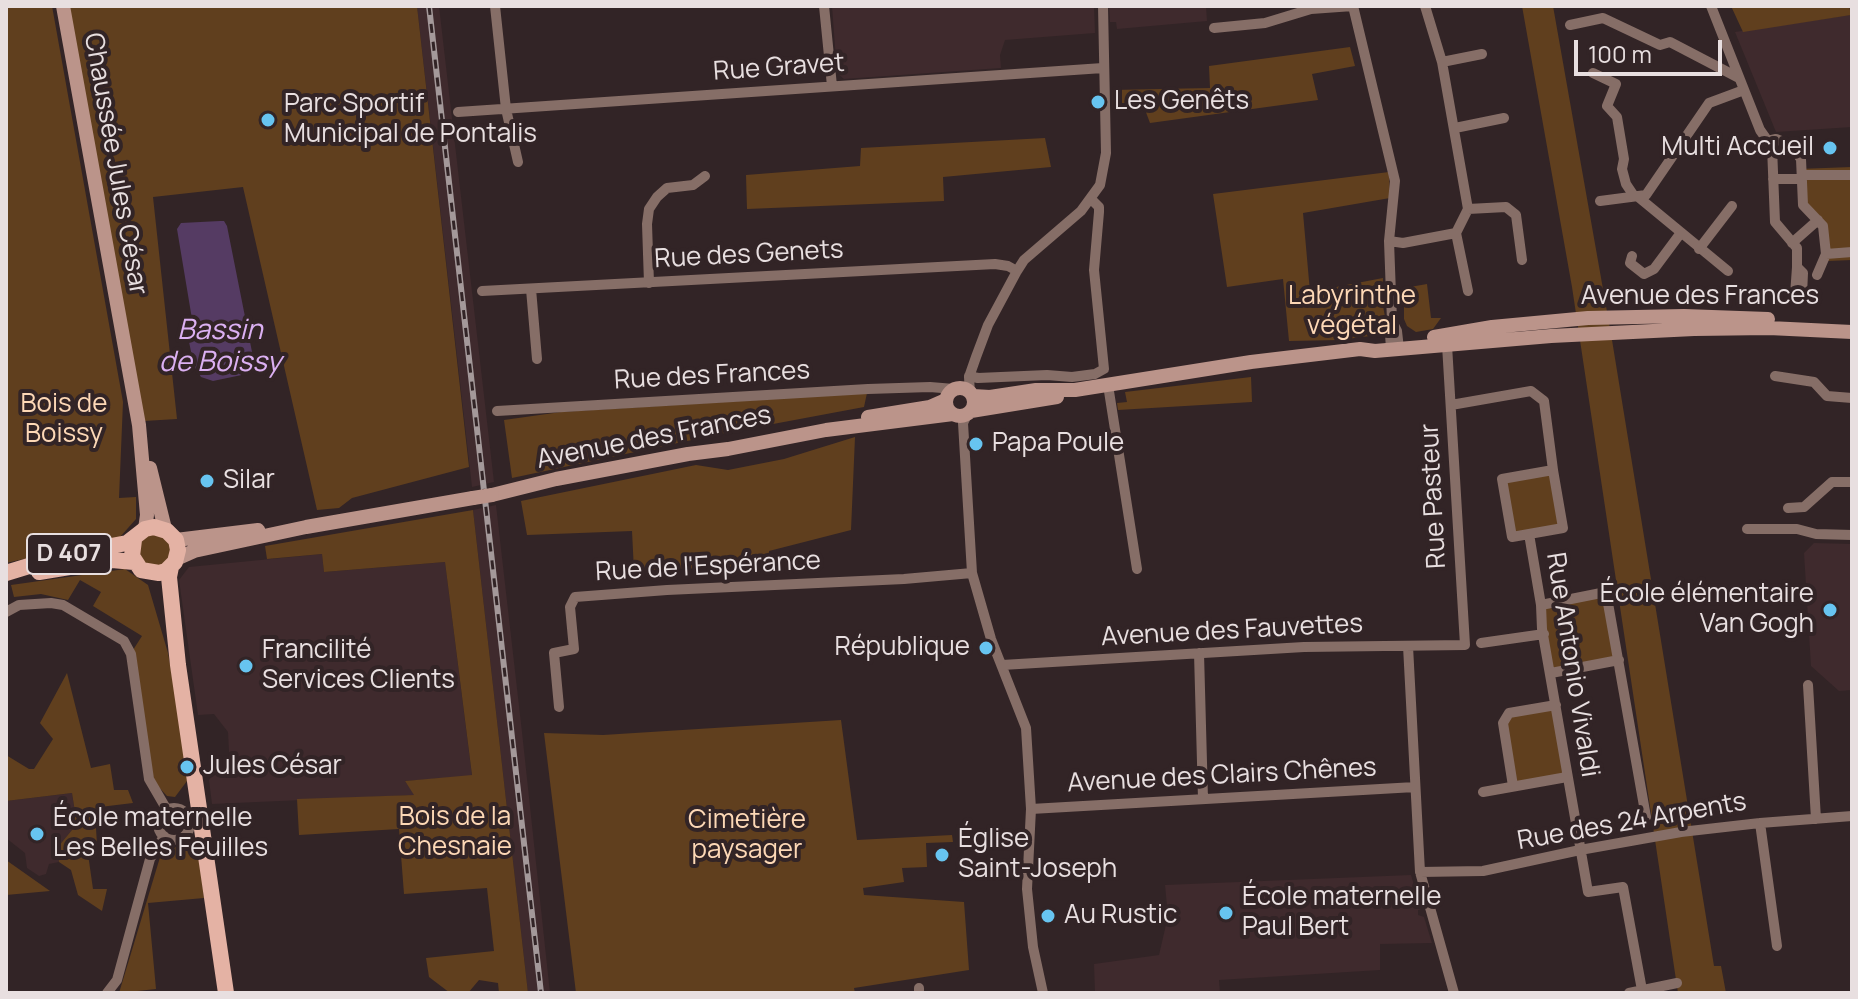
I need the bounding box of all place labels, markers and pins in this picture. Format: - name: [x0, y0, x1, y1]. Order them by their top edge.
- place label: Les Genêts: [1114, 86, 1249, 118]
- place label: Parc Sportif Municipal de Pontalis: [284, 89, 537, 150]
- marker: Les Genêts: [1089, 93, 1107, 111]
- marker: Parc Sportif Municipal de Pontalis: [259, 111, 277, 129]
- place label: Multi Accueil: [1661, 132, 1814, 164]
- marker: Multi Accueil: [1821, 139, 1839, 157]
- place label: Papa Poule: [992, 428, 1124, 460]
- marker: Papa Poule: [967, 435, 985, 453]
- place label: Silar: [223, 465, 275, 497]
- marker: Silar: [198, 472, 216, 490]
- place label: École élémentaire Van Gogh: [1600, 579, 1814, 640]
- marker: École élémentaire Van Gogh: [1821, 601, 1839, 619]
- place label: République: [834, 632, 970, 664]
- place label: Francilité Services Clients: [262, 635, 455, 696]
- marker: République: [977, 639, 995, 657]
- marker: Francilité Services Clients: [237, 657, 255, 675]
- place label: Jules César: [203, 751, 342, 783]
- marker: Jules César: [178, 758, 196, 776]
- place label: École maternelle Les Belles Feuilles: [53, 803, 268, 864]
- place label: Église Saint-Joseph: [958, 824, 1117, 886]
- marker: École maternelle Les Belles Feuilles: [28, 825, 46, 843]
- marker: Église Saint-Joseph: [933, 846, 951, 864]
- place label: École maternelle Paul Bert: [1242, 882, 1442, 944]
- place label: Au Rustic: [1064, 900, 1177, 932]
- marker: École maternelle Paul Bert: [1217, 904, 1235, 922]
- marker: Au Rustic: [1039, 907, 1057, 925]

